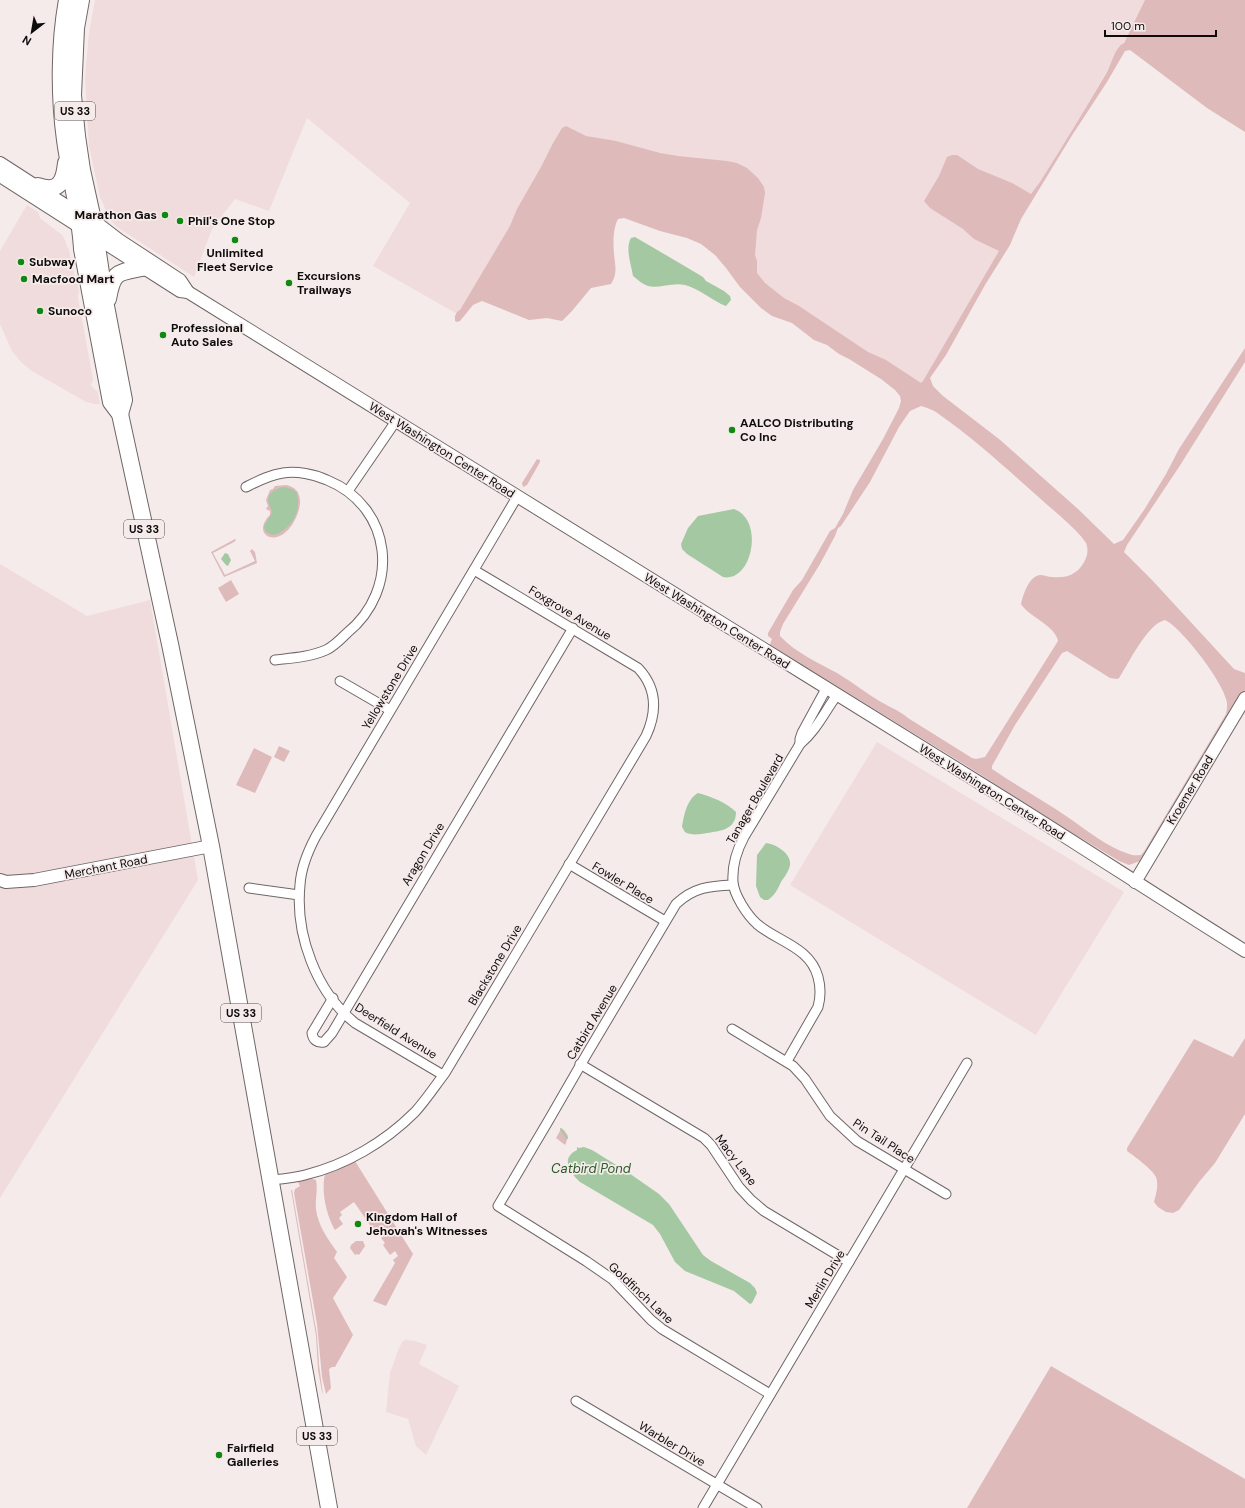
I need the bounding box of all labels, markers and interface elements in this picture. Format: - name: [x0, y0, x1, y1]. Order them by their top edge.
- north arrow: [12, 12, 52, 52]
- scale bar: [1105, 12, 1216, 38]
- text: 100 m: [1111, 18, 1145, 34]
- text: N: [20, 33, 34, 49]
- road number: US 33: [55, 102, 95, 120]
- place label: Marathon Gas: [75, 207, 157, 223]
- marker: Marathon Gas: [160, 210, 170, 220]
- place label: Phil's One Stop: [188, 213, 275, 229]
- marker: Phil's One Stop: [175, 216, 185, 226]
- marker: Unlimited Fleet Service: [230, 235, 240, 245]
- place label: Unlimited Fleet Service: [197, 245, 273, 275]
- place label: Subway: [29, 254, 76, 270]
- marker: Subway: [16, 257, 26, 267]
- place label: Excursions Trailways: [297, 268, 361, 298]
- place label: Macfood Mart: [32, 271, 114, 287]
- marker: Macfood Mart: [19, 274, 29, 284]
- marker: Excursions Trailways: [284, 278, 294, 288]
- place label: Sunoco: [48, 303, 92, 319]
- marker: Sunoco: [35, 306, 45, 316]
- place label: Professional Auto Sales: [171, 320, 243, 350]
- marker: Professional Auto Sales: [158, 330, 168, 340]
- street label: West Washington Center Road: [366, 398, 518, 502]
- place label: AALCO Distributing Co Inc: [740, 415, 854, 445]
- marker: AALCO Distributing Co Inc: [727, 425, 737, 435]
- road number: US 33: [124, 520, 164, 538]
- street label: West Washington Center Road: [641, 569, 793, 673]
- street label: Foxgrove Avenue: [526, 582, 614, 644]
- street label: Yellowstone Drive: [358, 641, 422, 733]
- street label: West Washington Center Road: [916, 740, 1068, 844]
- street label: Tanager Boulevard: [723, 751, 787, 847]
- street label: Kroemer Road: [1163, 752, 1217, 828]
- street label: Aragon Drive: [398, 819, 448, 889]
- street label: Merchant Road: [63, 851, 149, 883]
- street label: Fowler Place: [589, 858, 657, 908]
- street label: Blackstone Drive: [465, 921, 526, 1008]
- street label: Catbird Avenue: [563, 981, 621, 1063]
- street label: Deerfield Avenue: [352, 999, 440, 1063]
- road number: US 33: [221, 1004, 261, 1022]
- street label: Pin Tail Place: [850, 1115, 918, 1167]
- street label: Macy Lane: [712, 1131, 761, 1189]
- water label: Catbird Pond: [551, 1160, 632, 1177]
- place label: Kingdom Hall of Jehovah's Witnesses: [366, 1209, 488, 1239]
- marker: Kingdom Hall of Jehovah's Witnesses: [353, 1219, 363, 1229]
- street label: Merlin Drive: [801, 1247, 849, 1311]
- street label: Goldfinch Lane: [605, 1259, 677, 1327]
- street label: Warbler Drive: [636, 1418, 708, 1470]
- road number: US 33: [297, 1427, 337, 1445]
- place label: Fairfield Galleries: [227, 1440, 279, 1470]
- marker: Fairfield Galleries: [214, 1450, 224, 1460]

